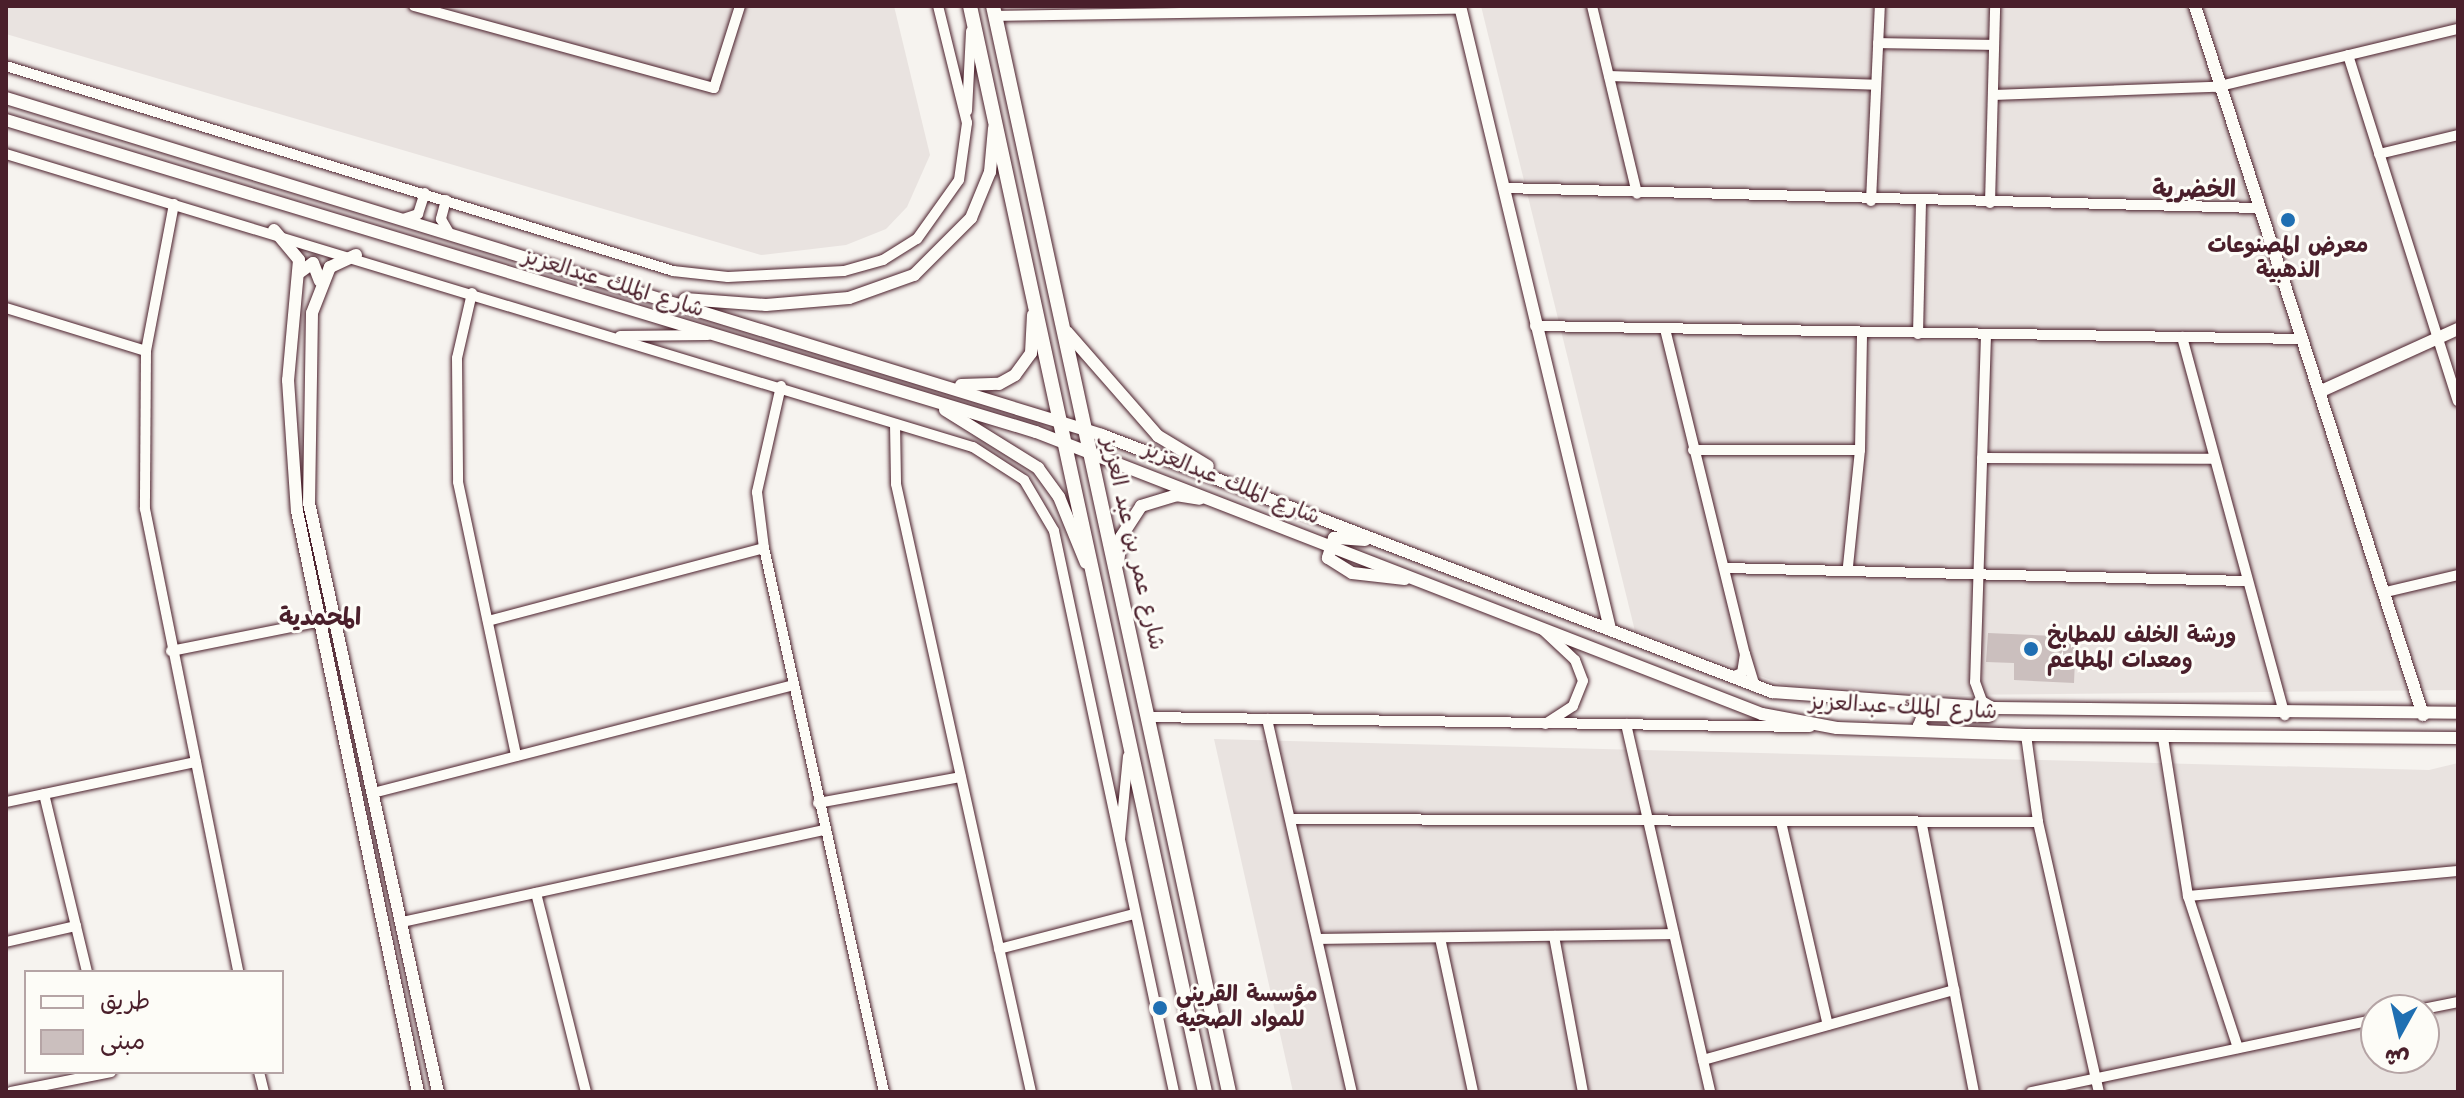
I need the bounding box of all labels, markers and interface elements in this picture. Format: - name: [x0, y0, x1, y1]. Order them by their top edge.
- district label: الخضرية: [2152, 177, 2236, 205]
- marker: معرض المصنوعات الذهبية: [2279, 211, 2297, 229]
- place label: معرض المصنوعات الذهبية: [2208, 233, 2368, 284]
- street label: شارع الملك عبدالعزيز: [519, 244, 707, 324]
- street label: شارع عمر بن عبد العزيز: [1095, 435, 1169, 653]
- street label: شارع الملك عبدالعزيز: [1139, 436, 1323, 532]
- district label: المحمدية: [279, 605, 361, 633]
- place label: ورشة الخلف للمطابخ ومعدات المطاعم: [2047, 623, 2236, 674]
- marker: ورشة الخلف للمطابخ ومعدات المطاعم: [2022, 640, 2040, 658]
- street label: شارع الملك عبدالعزيز: [1808, 690, 1998, 726]
- legend: [24, 970, 284, 1074]
- place label: مؤسسة القريني للمواد الصحيه: [1176, 982, 1318, 1034]
- text: طريق: [100, 983, 150, 1022]
- north arrow: [2360, 994, 2440, 1074]
- marker: مؤسسة القريني للمواد الصحيه: [1151, 999, 1169, 1017]
- text: مبنى: [100, 1023, 145, 1062]
- text: ش: [2382, 1037, 2411, 1075]

